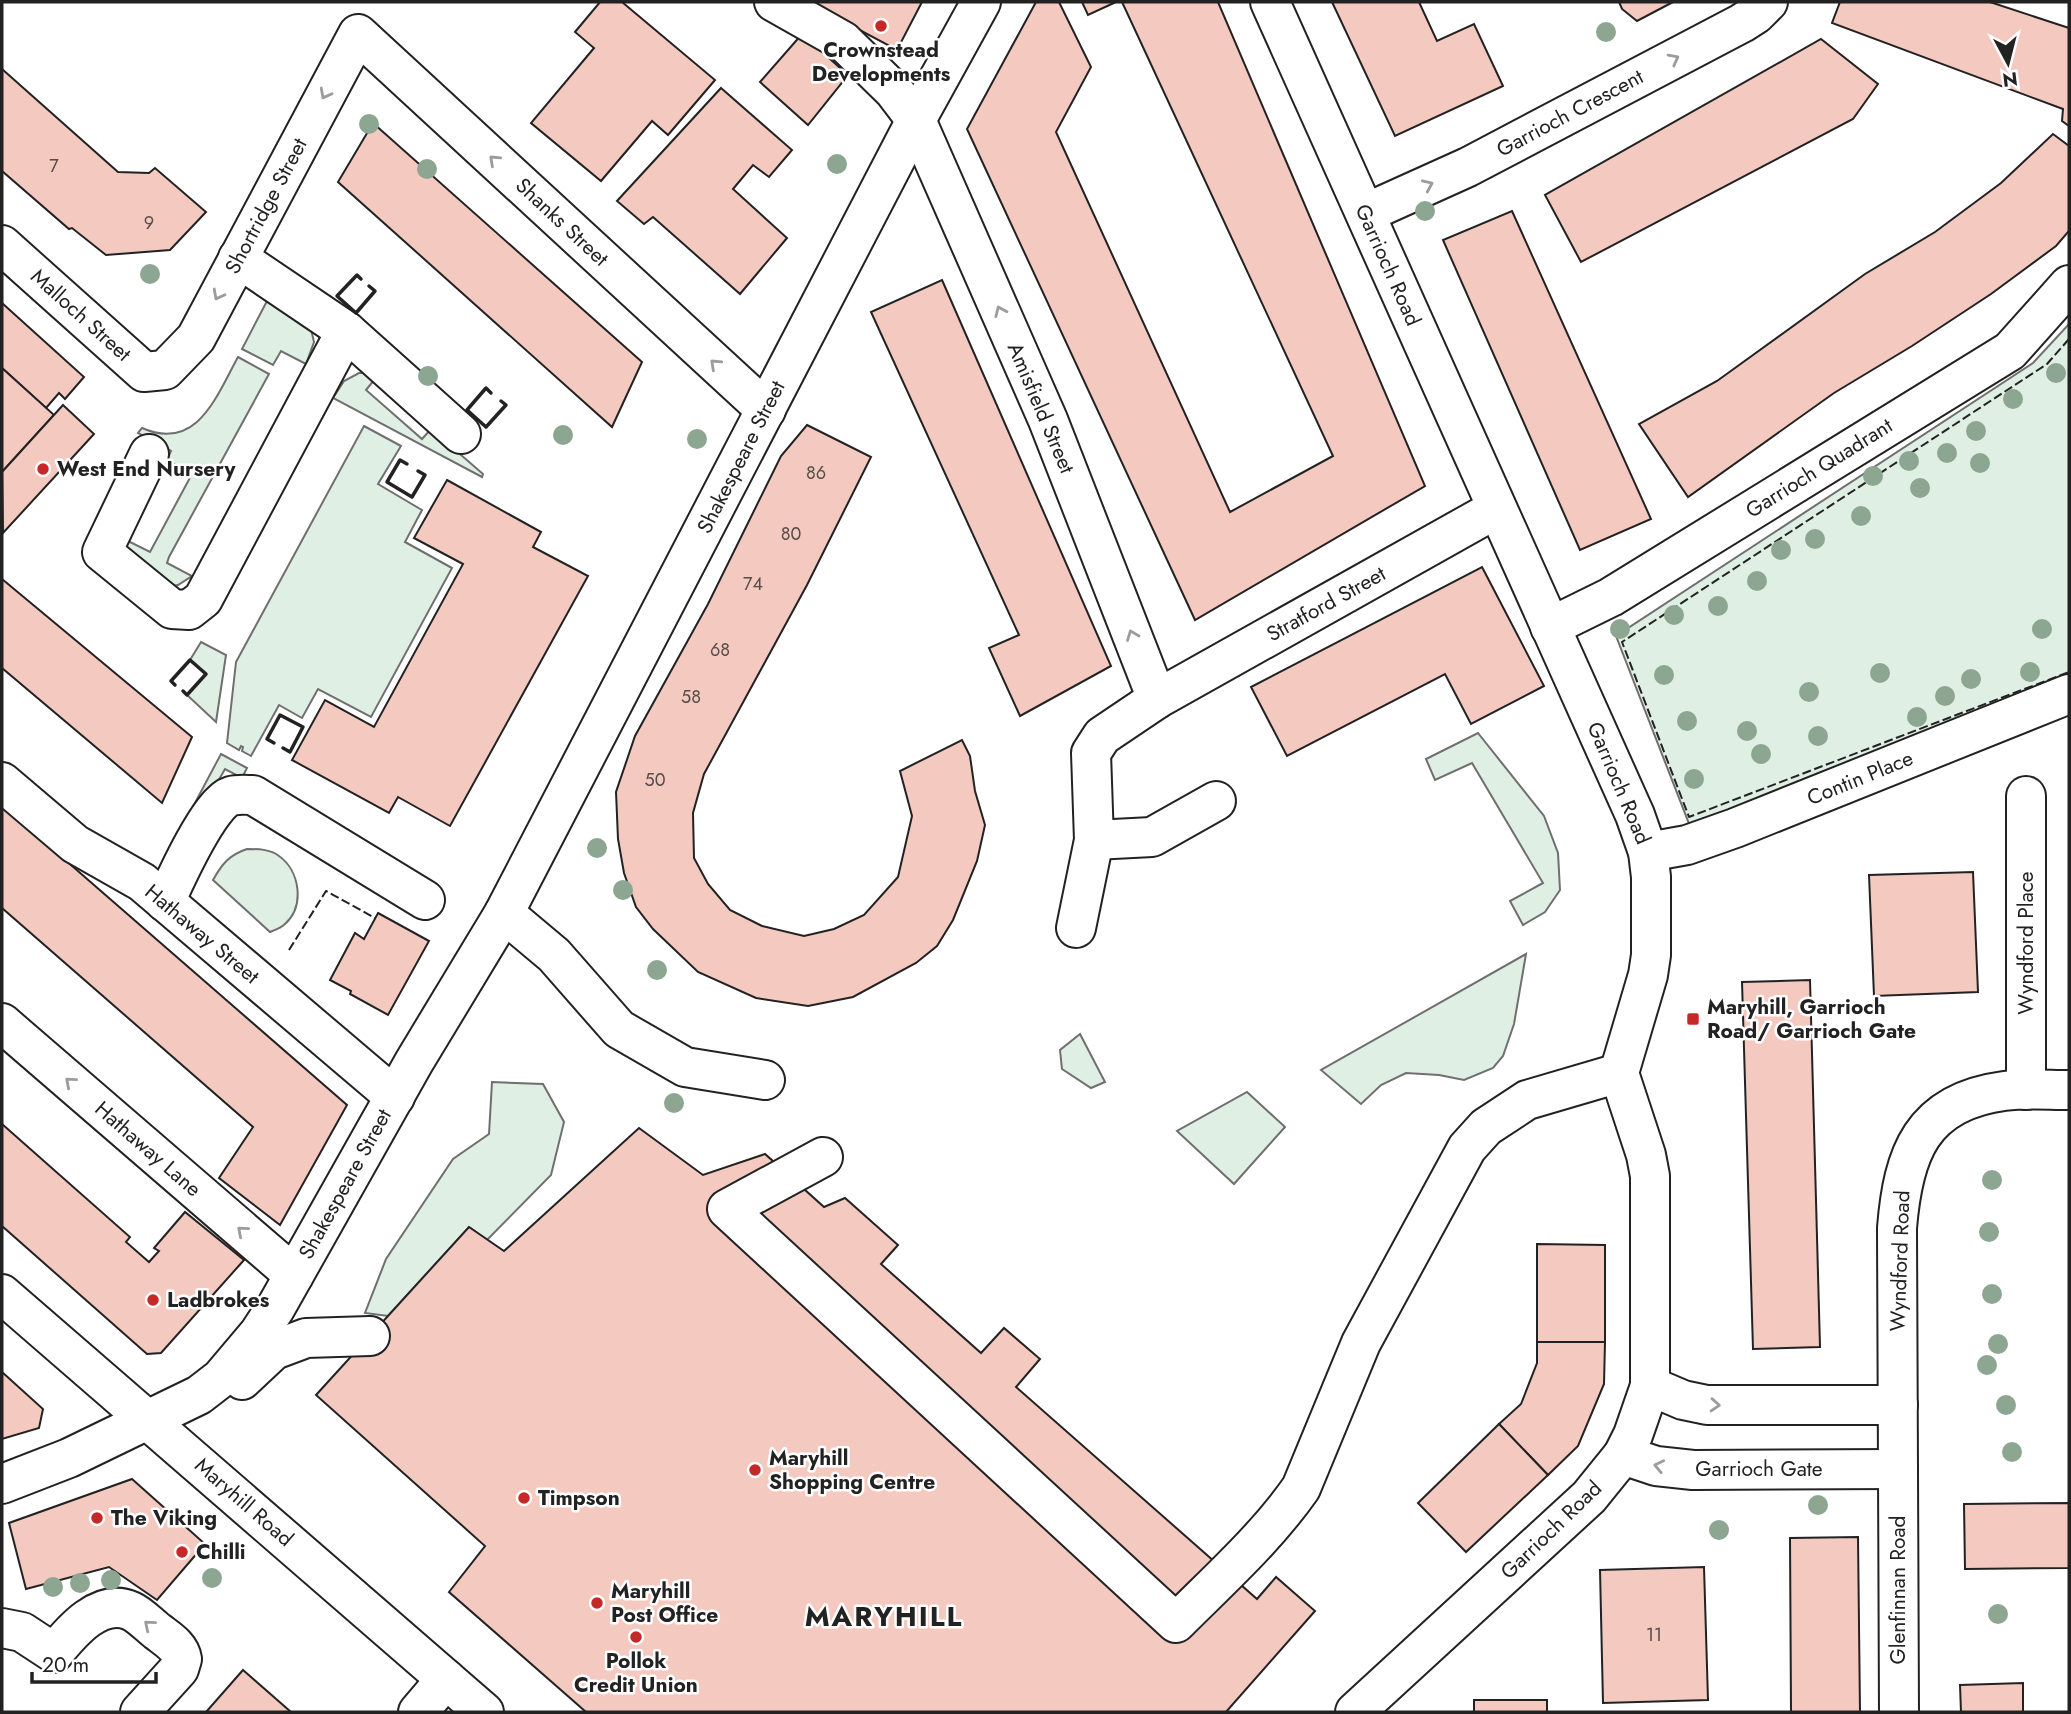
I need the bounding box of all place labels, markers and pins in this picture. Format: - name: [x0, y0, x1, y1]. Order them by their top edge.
- marker: Crownstead Developments: [873, 18, 889, 34]
- place label: Crownstead Developments: [812, 35, 951, 89]
- place label: West End Nursery: [57, 454, 237, 484]
- marker: West End Nursery: [35, 461, 51, 477]
- place label: Maryhill, Garrioch Road/ Garrioch Gate: [1707, 992, 1916, 1046]
- marker: Maryhill, Garrioch Road/ Garrioch Gate: [1685, 1011, 1701, 1027]
- place label: Ladbrokes: [167, 1285, 270, 1315]
- marker: Ladbrokes: [145, 1292, 161, 1308]
- place label: Maryhill Shopping Centre: [769, 1443, 935, 1497]
- marker: Maryhill Shopping Centre: [747, 1462, 763, 1478]
- place label: Timpson: [538, 1483, 620, 1513]
- marker: Timpson: [516, 1490, 532, 1506]
- place label: The Viking: [111, 1503, 217, 1533]
- marker: The Viking: [89, 1510, 105, 1526]
- place label: Chilli: [196, 1537, 246, 1567]
- marker: Chilli: [174, 1544, 190, 1560]
- place label: Maryhill Post Office: [611, 1576, 718, 1630]
- marker: Maryhill Post Office: [589, 1595, 605, 1611]
- marker: Pollok Credit Union: [628, 1629, 644, 1645]
- place label: Pollok Credit Union: [574, 1646, 698, 1700]

